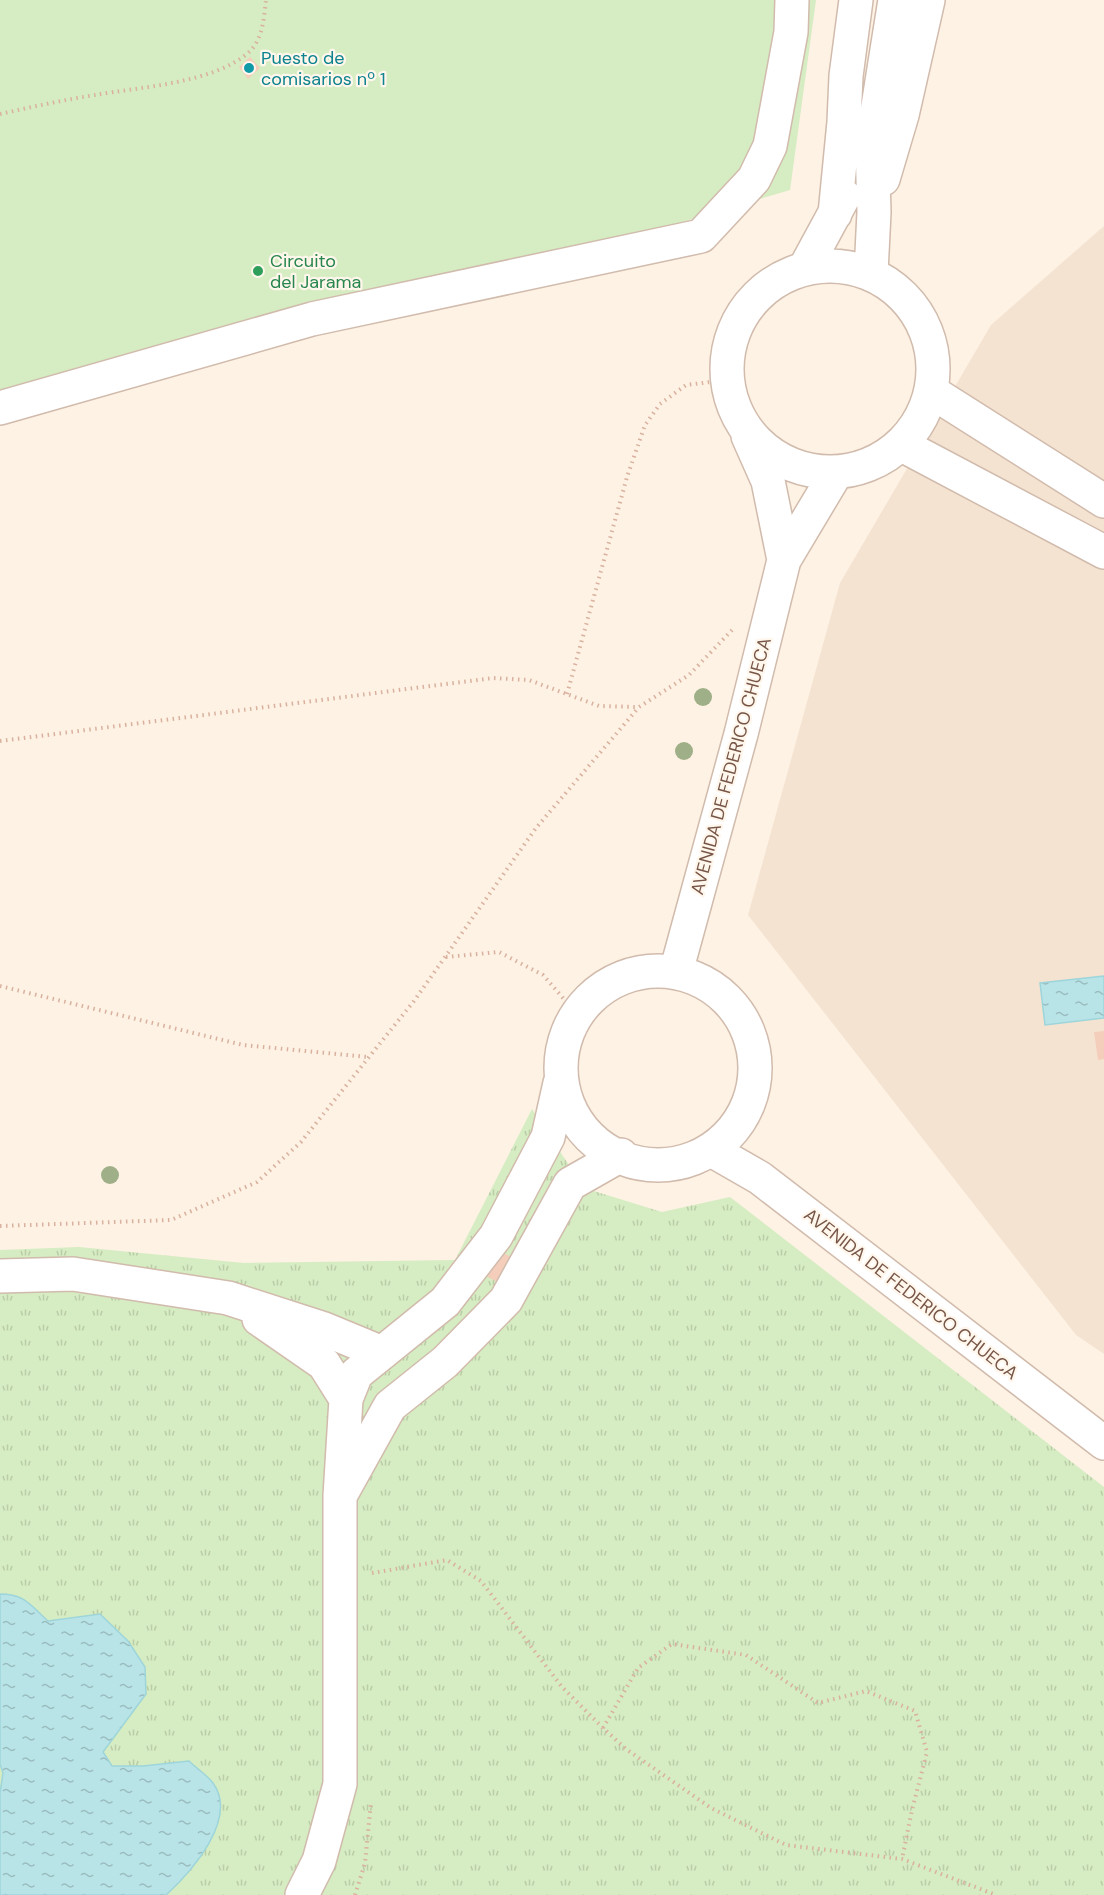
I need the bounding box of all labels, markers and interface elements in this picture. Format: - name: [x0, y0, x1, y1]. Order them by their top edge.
- place label: Puesto de comisarios nº 1: [261, 46, 386, 91]
- marker: Puesto de comisarios nº 1: [242, 61, 256, 75]
- place label: Circuito del Jarama: [270, 249, 361, 294]
- marker: Circuito del Jarama: [251, 264, 265, 278]
- street label: AVENIDA DE FEDERICO CHUECA: [685, 635, 777, 897]
- street label: AVENIDA DE FEDERICO CHUECA: [799, 1203, 1023, 1385]

